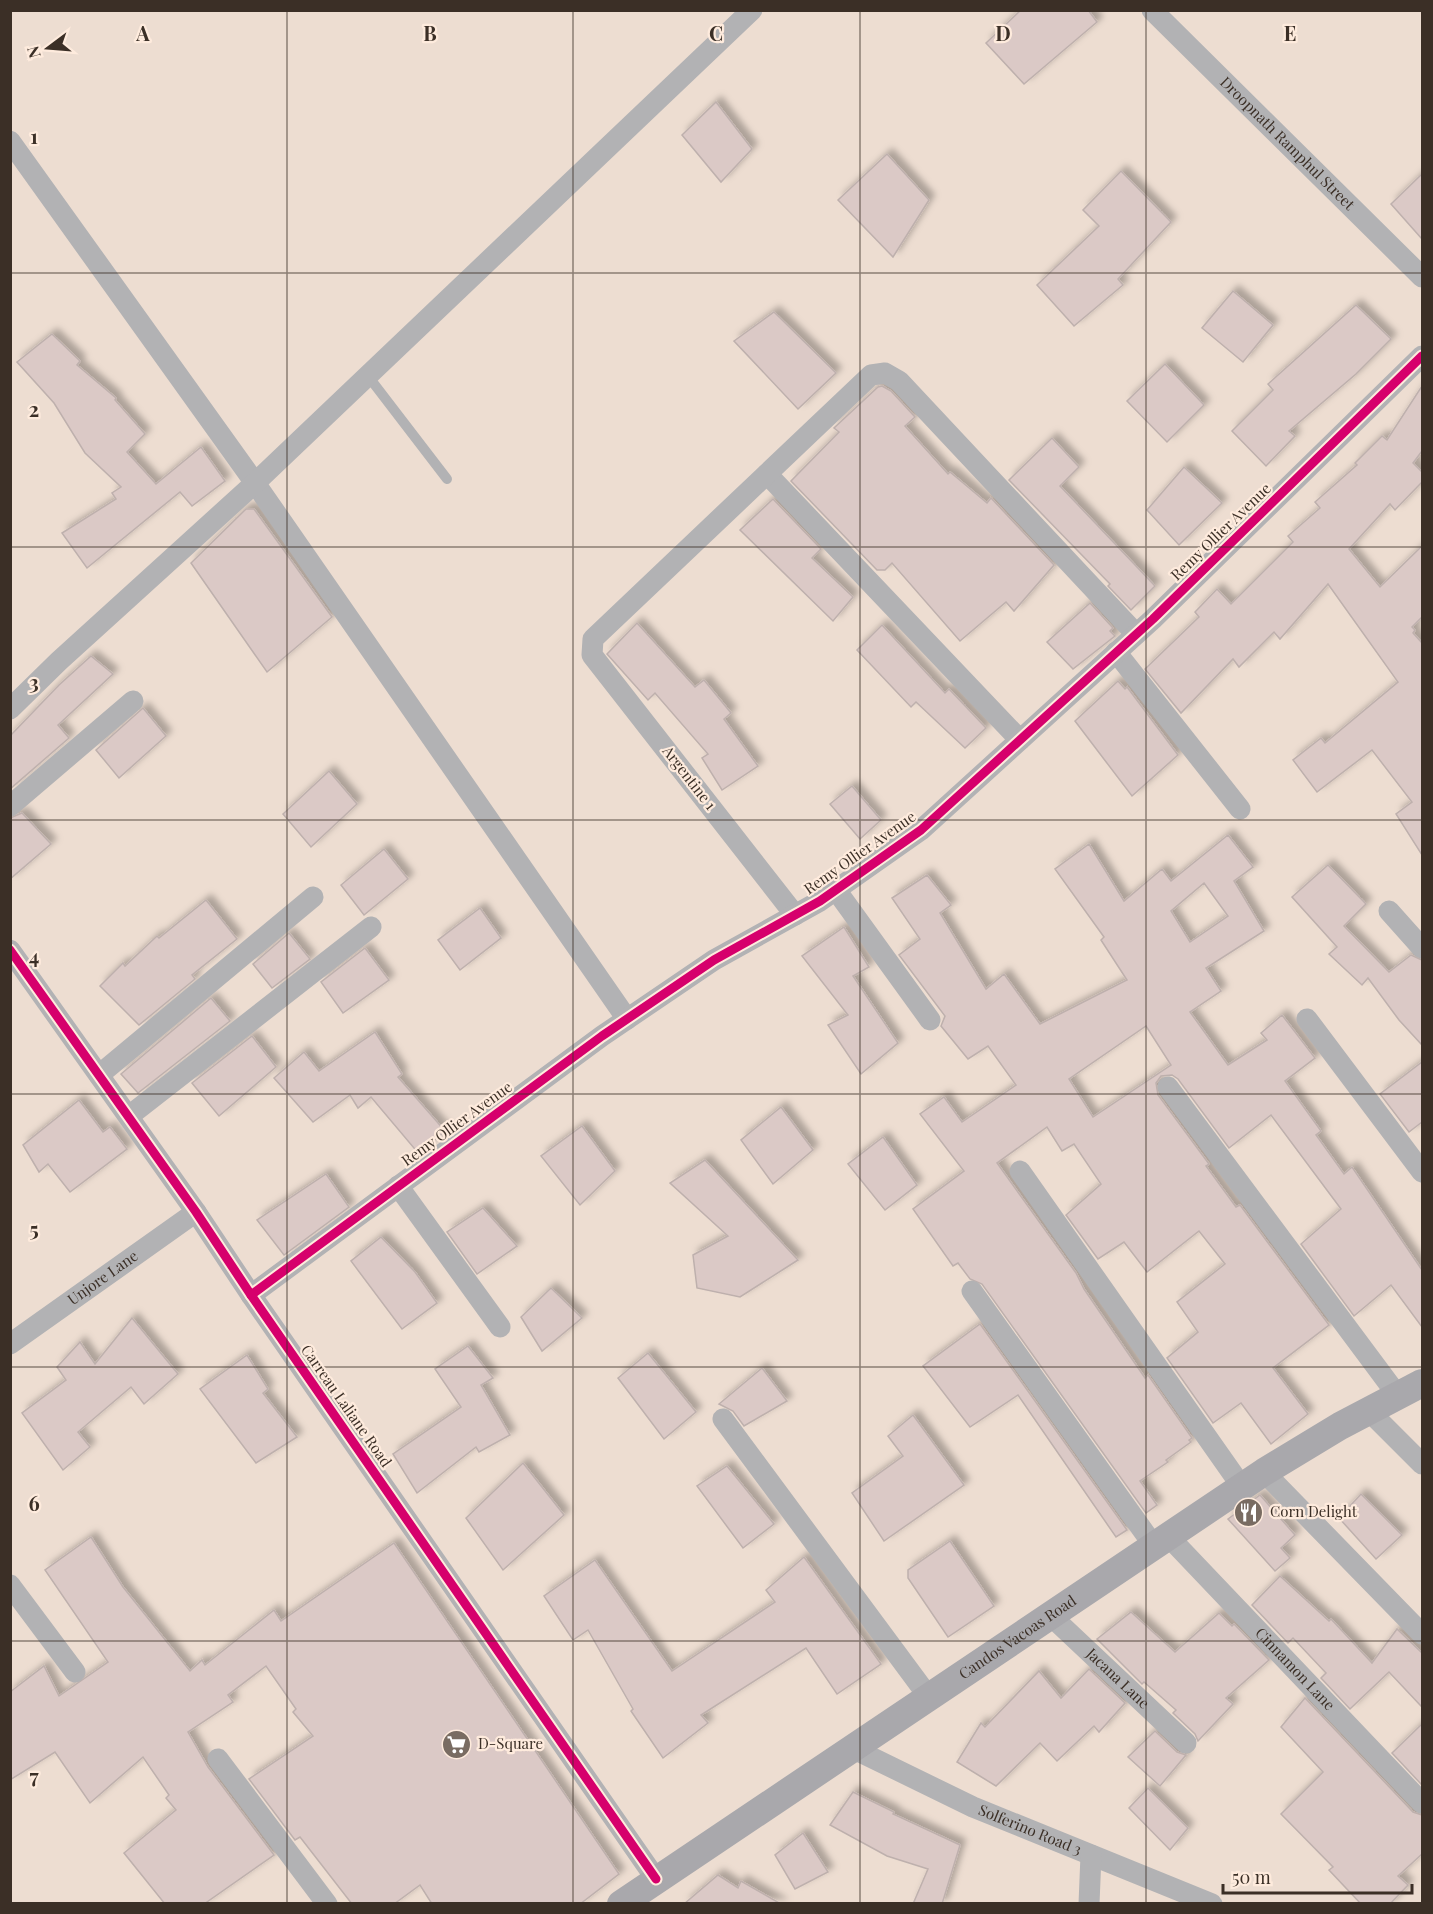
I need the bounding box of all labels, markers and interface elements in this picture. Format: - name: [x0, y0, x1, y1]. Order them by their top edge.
- north arrow: [18, 18, 78, 78]
- text: A: [135, 19, 150, 46]
- text: B: [423, 19, 437, 46]
- text: C: [709, 19, 723, 46]
- text: D: [995, 19, 1011, 46]
- text: E: [1284, 19, 1296, 46]
- text: N: [21, 43, 45, 61]
- street label: Droopnath Ramphul Street: [1216, 72, 1360, 214]
- text: 1: [30, 122, 38, 149]
- text: 2: [29, 395, 39, 422]
- street label: Remy Ollier Avenue: [1166, 478, 1275, 584]
- text: 3: [29, 668, 39, 695]
- street label: Argentine 1: [658, 741, 721, 814]
- street label: Remy Ollier Avenue: [800, 806, 919, 898]
- text: 4: [29, 942, 39, 969]
- street label: Remy Ollier Avenue: [397, 1076, 516, 1170]
- text: 5: [29, 1215, 39, 1242]
- street label: Unjore Lane: [63, 1245, 142, 1309]
- street label: Carreau Laliane Road: [297, 1340, 397, 1471]
- text: 6: [28, 1489, 40, 1516]
- restaurant icon: Corn Delight: [1233, 1496, 1265, 1528]
- place label: Corn Delight: [1270, 1501, 1358, 1521]
- street label: Candos Vacoas Road: [955, 1590, 1080, 1683]
- street label: Cinnamon Lane: [1251, 1623, 1340, 1714]
- street label: Jacana Lane: [1082, 1643, 1154, 1713]
- supermarket icon: D-Square: [441, 1728, 473, 1760]
- place label: D-Square: [478, 1733, 543, 1753]
- text: 7: [29, 1762, 39, 1789]
- street label: Solferino Road 3: [976, 1799, 1085, 1859]
- scale bar: [1223, 1857, 1412, 1895]
- text: 50 m: [1232, 1865, 1271, 1889]

